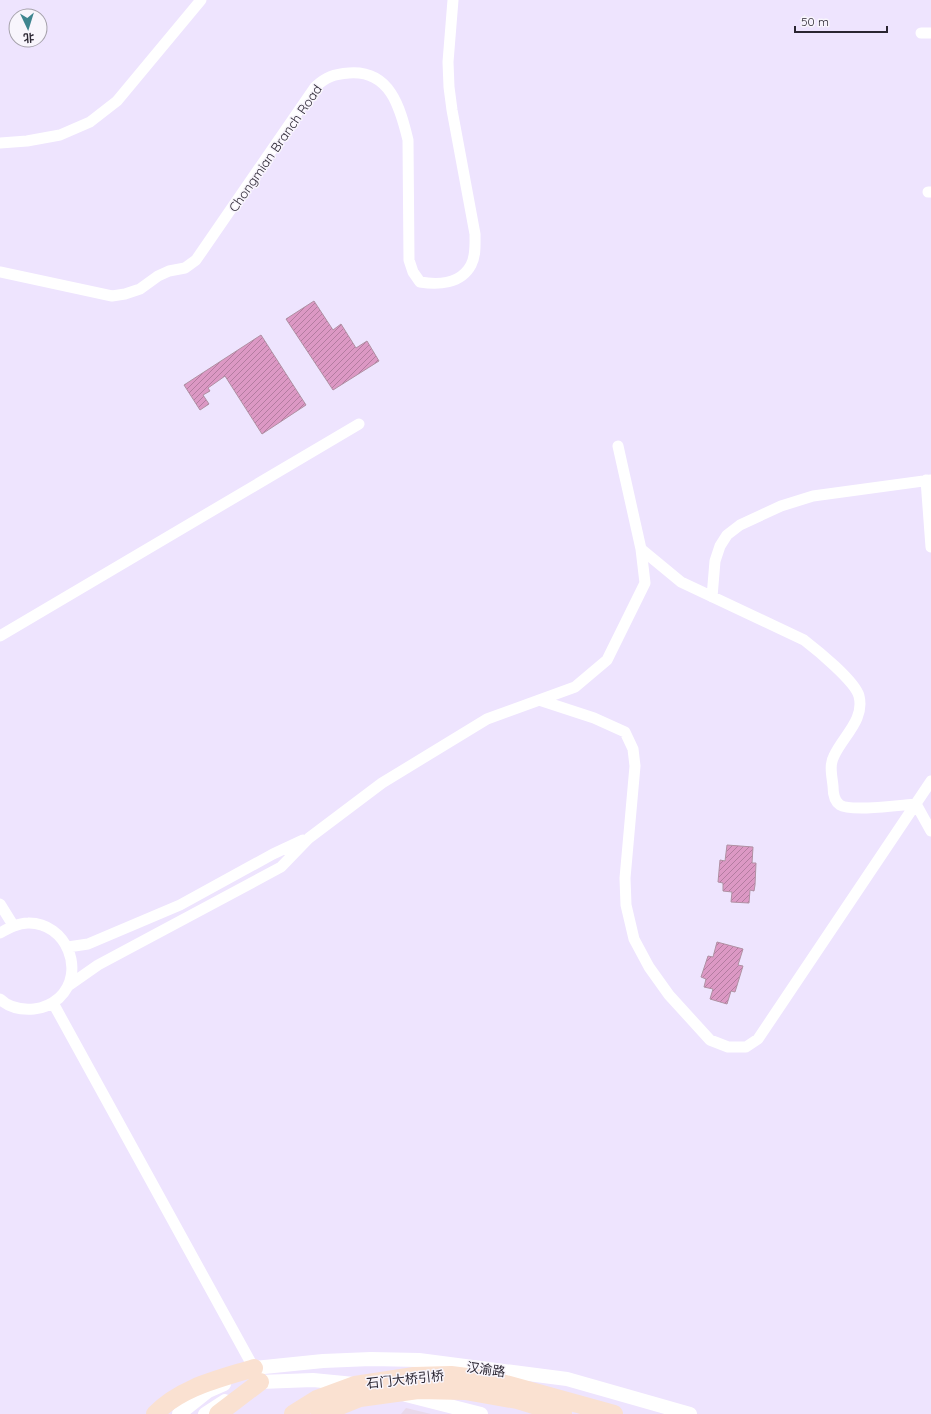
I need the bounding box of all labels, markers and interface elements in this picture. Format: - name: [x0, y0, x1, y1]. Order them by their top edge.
- north arrow: [8, 8, 48, 48]
- scale bar: [795, 8, 887, 34]
- text: 50 m: [801, 14, 829, 29]
- text: 北: [23, 31, 35, 45]
- street label: Chongmian Branch Road: [225, 81, 325, 215]
- street label: 汉渝路: [466, 1358, 506, 1380]
- street label: 石门大桥引桥: [365, 1367, 445, 1391]

